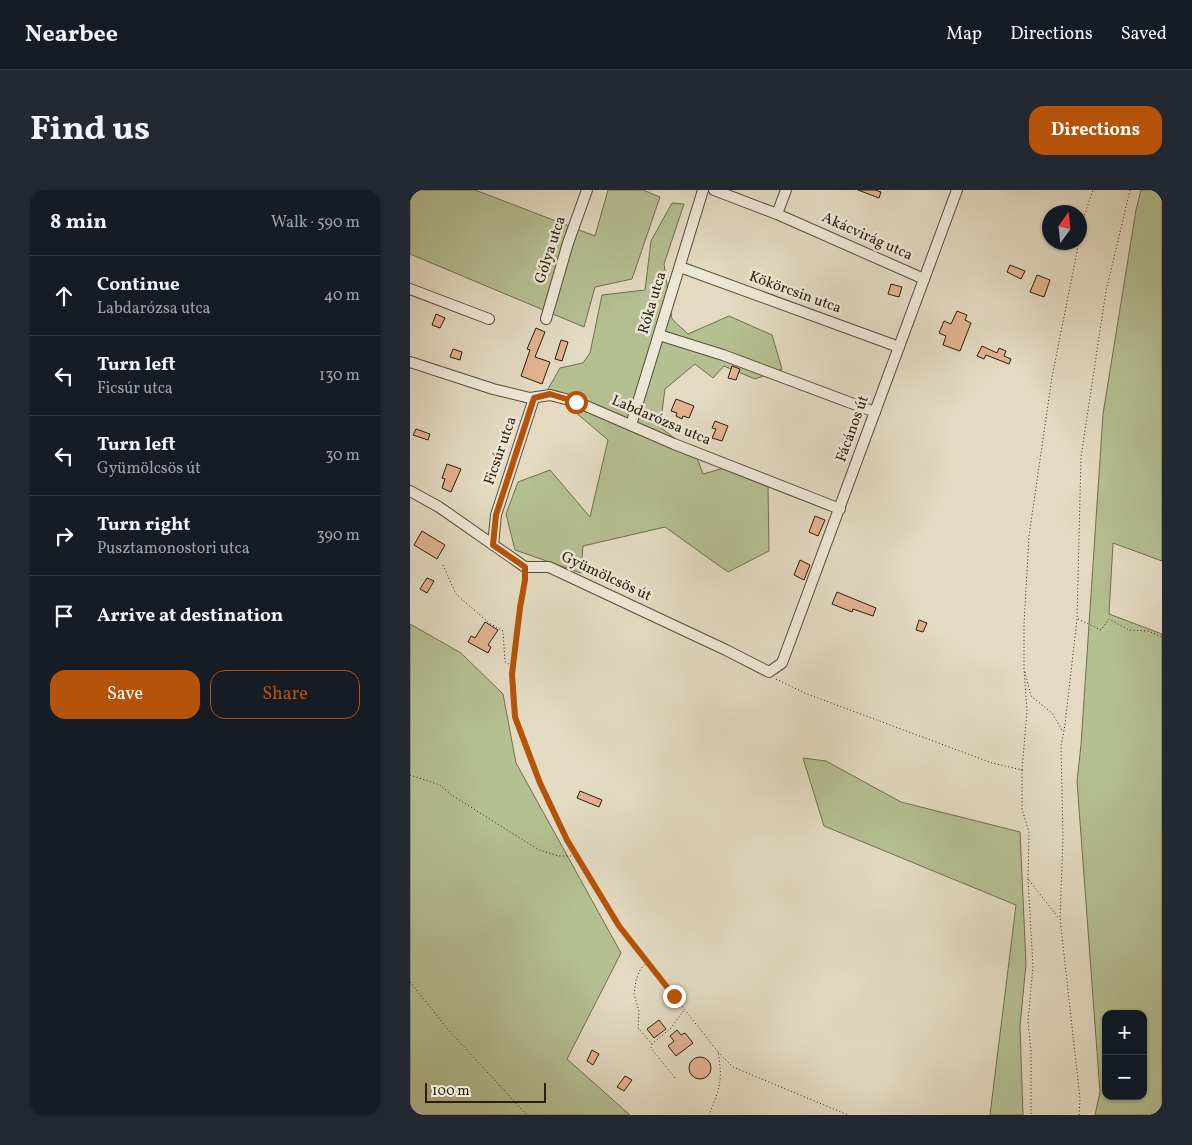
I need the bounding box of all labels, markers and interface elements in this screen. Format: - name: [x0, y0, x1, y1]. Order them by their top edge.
- text: Nearbee: [25, 18, 118, 52]
- text: Map: [946, 22, 982, 47]
- text: Directions: [1010, 22, 1093, 47]
- text: Saved: [1121, 22, 1167, 47]
- text: Find us: [30, 106, 150, 154]
- button: Directions: [1029, 106, 1162, 155]
- north arrow: [1042, 205, 1087, 250]
- text: 8 min: [50, 208, 107, 237]
- street label: Akácvirág utca: [818, 208, 916, 266]
- text: Walk · 590 m: [271, 212, 360, 234]
- street label: Gólya utca: [530, 214, 572, 286]
- street label: Kökörcsin utca: [746, 267, 844, 319]
- street label: Róka utca: [634, 269, 672, 337]
- text: Continue: [97, 272, 180, 298]
- icon: ahead: [50, 282, 78, 310]
- text: 40 m: [324, 285, 360, 307]
- text: Labdarózsa utca: [97, 298, 211, 320]
- text: Turn left: [97, 352, 176, 378]
- icon: left: [50, 362, 78, 390]
- text: 130 m: [319, 365, 360, 387]
- text: Ficsúr utca: [97, 378, 173, 400]
- route start: [565, 391, 588, 414]
- street label: Labdarózsa utca: [608, 391, 714, 451]
- street label: Fácános út: [831, 393, 875, 465]
- street label: Ficsúr utca: [479, 414, 523, 488]
- text: Turn left: [97, 432, 176, 458]
- icon: left: [50, 442, 78, 470]
- text: 30 m: [325, 445, 360, 467]
- text: Gyümölcsös út: [97, 458, 201, 480]
- text: Turn right: [97, 512, 190, 538]
- icon: right: [50, 522, 78, 550]
- text: 390 m: [317, 525, 360, 547]
- text: Pusztamonostori utca: [97, 538, 250, 560]
- street label: Gyümölcsös út: [557, 547, 655, 607]
- icon: arrive: [50, 602, 78, 630]
- text: Arrive at destination: [97, 603, 283, 629]
- button: Save: [50, 670, 200, 719]
- button: Share: [210, 670, 360, 719]
- route end: [663, 985, 686, 1008]
- map controls: [1102, 1010, 1147, 1100]
- button: +: [1102, 1010, 1147, 1055]
- button: −: [1102, 1055, 1147, 1100]
- scale bar: [425, 1080, 546, 1103]
- text: 100 m: [432, 1082, 470, 1101]

